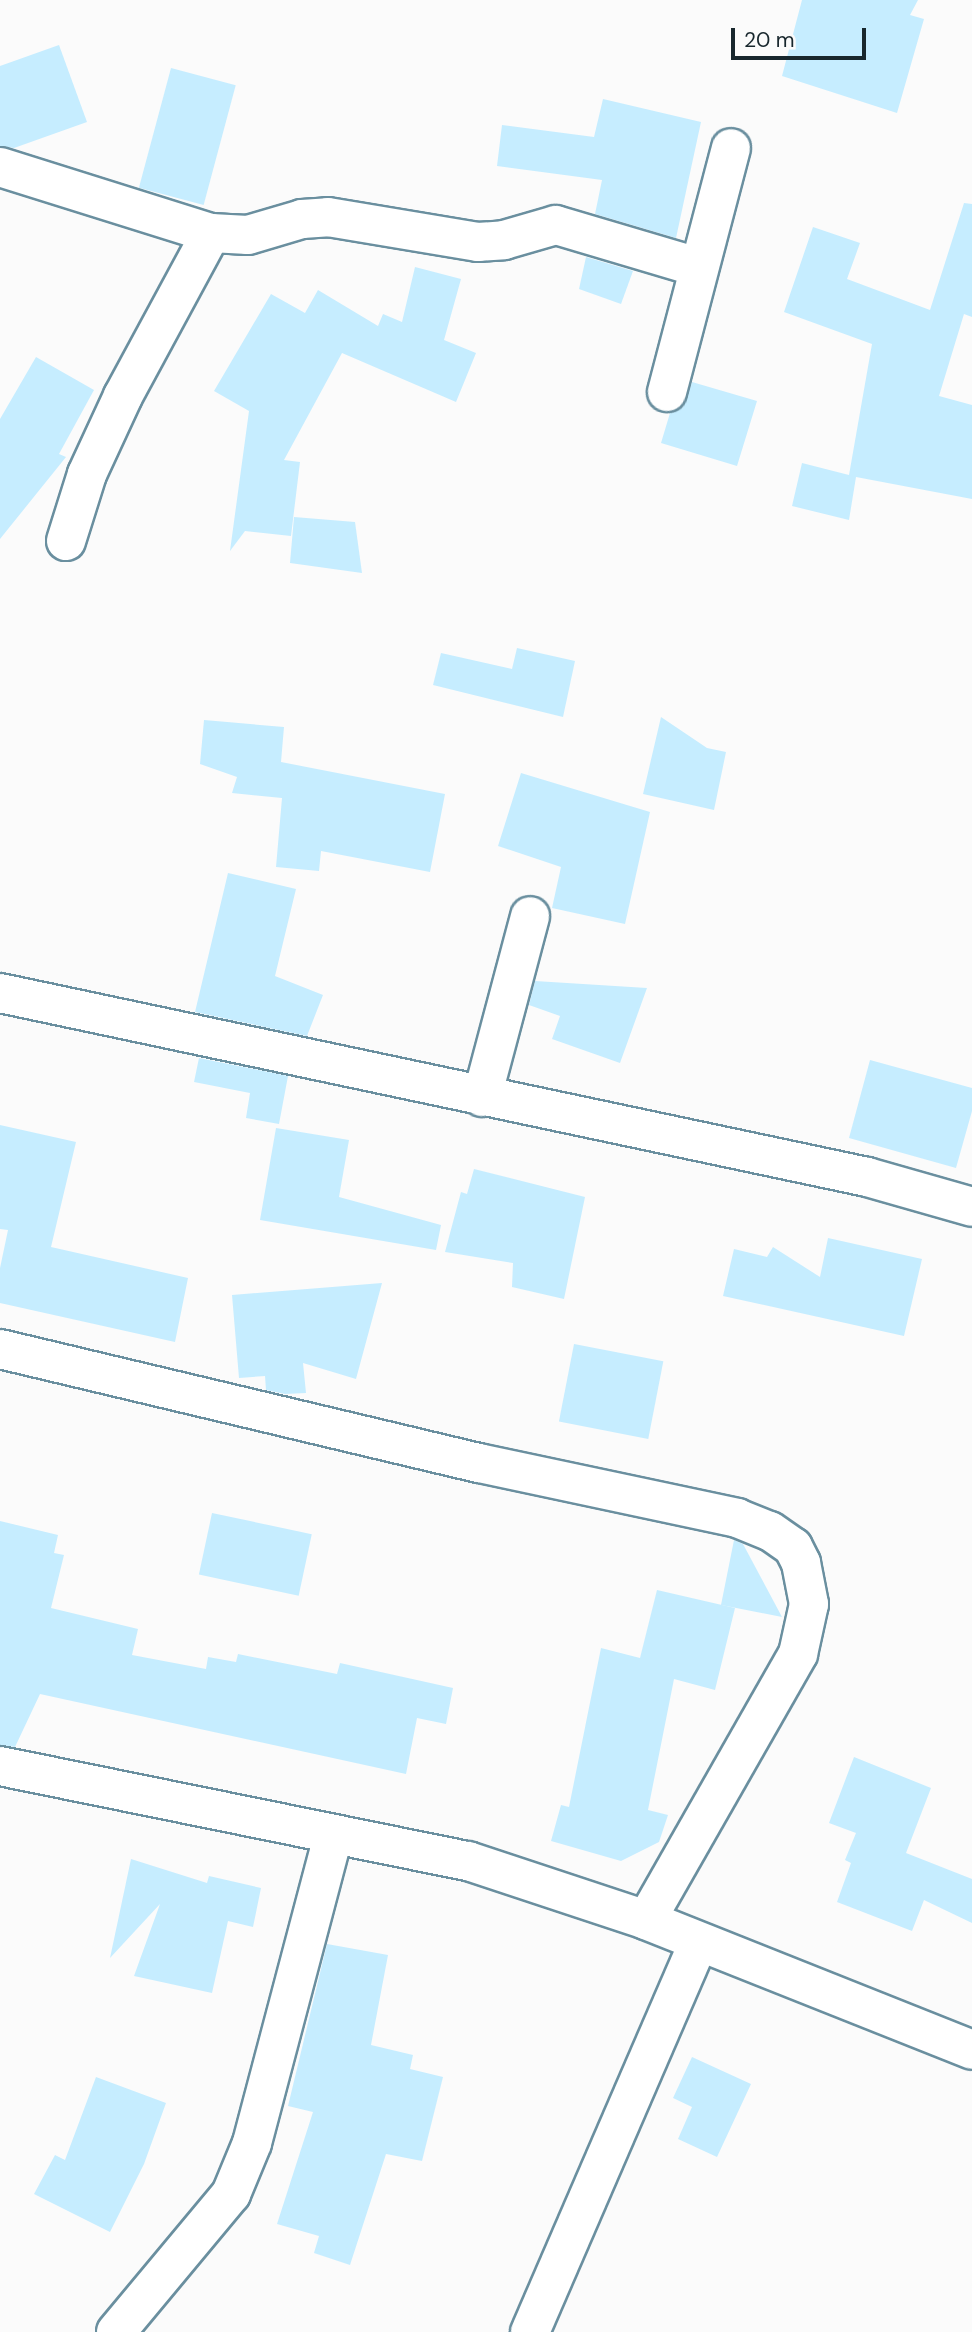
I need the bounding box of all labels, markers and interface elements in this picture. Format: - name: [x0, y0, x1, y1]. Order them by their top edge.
- scale bar: [734, 14, 869, 58]
- text: 20 m: [744, 26, 795, 54]

